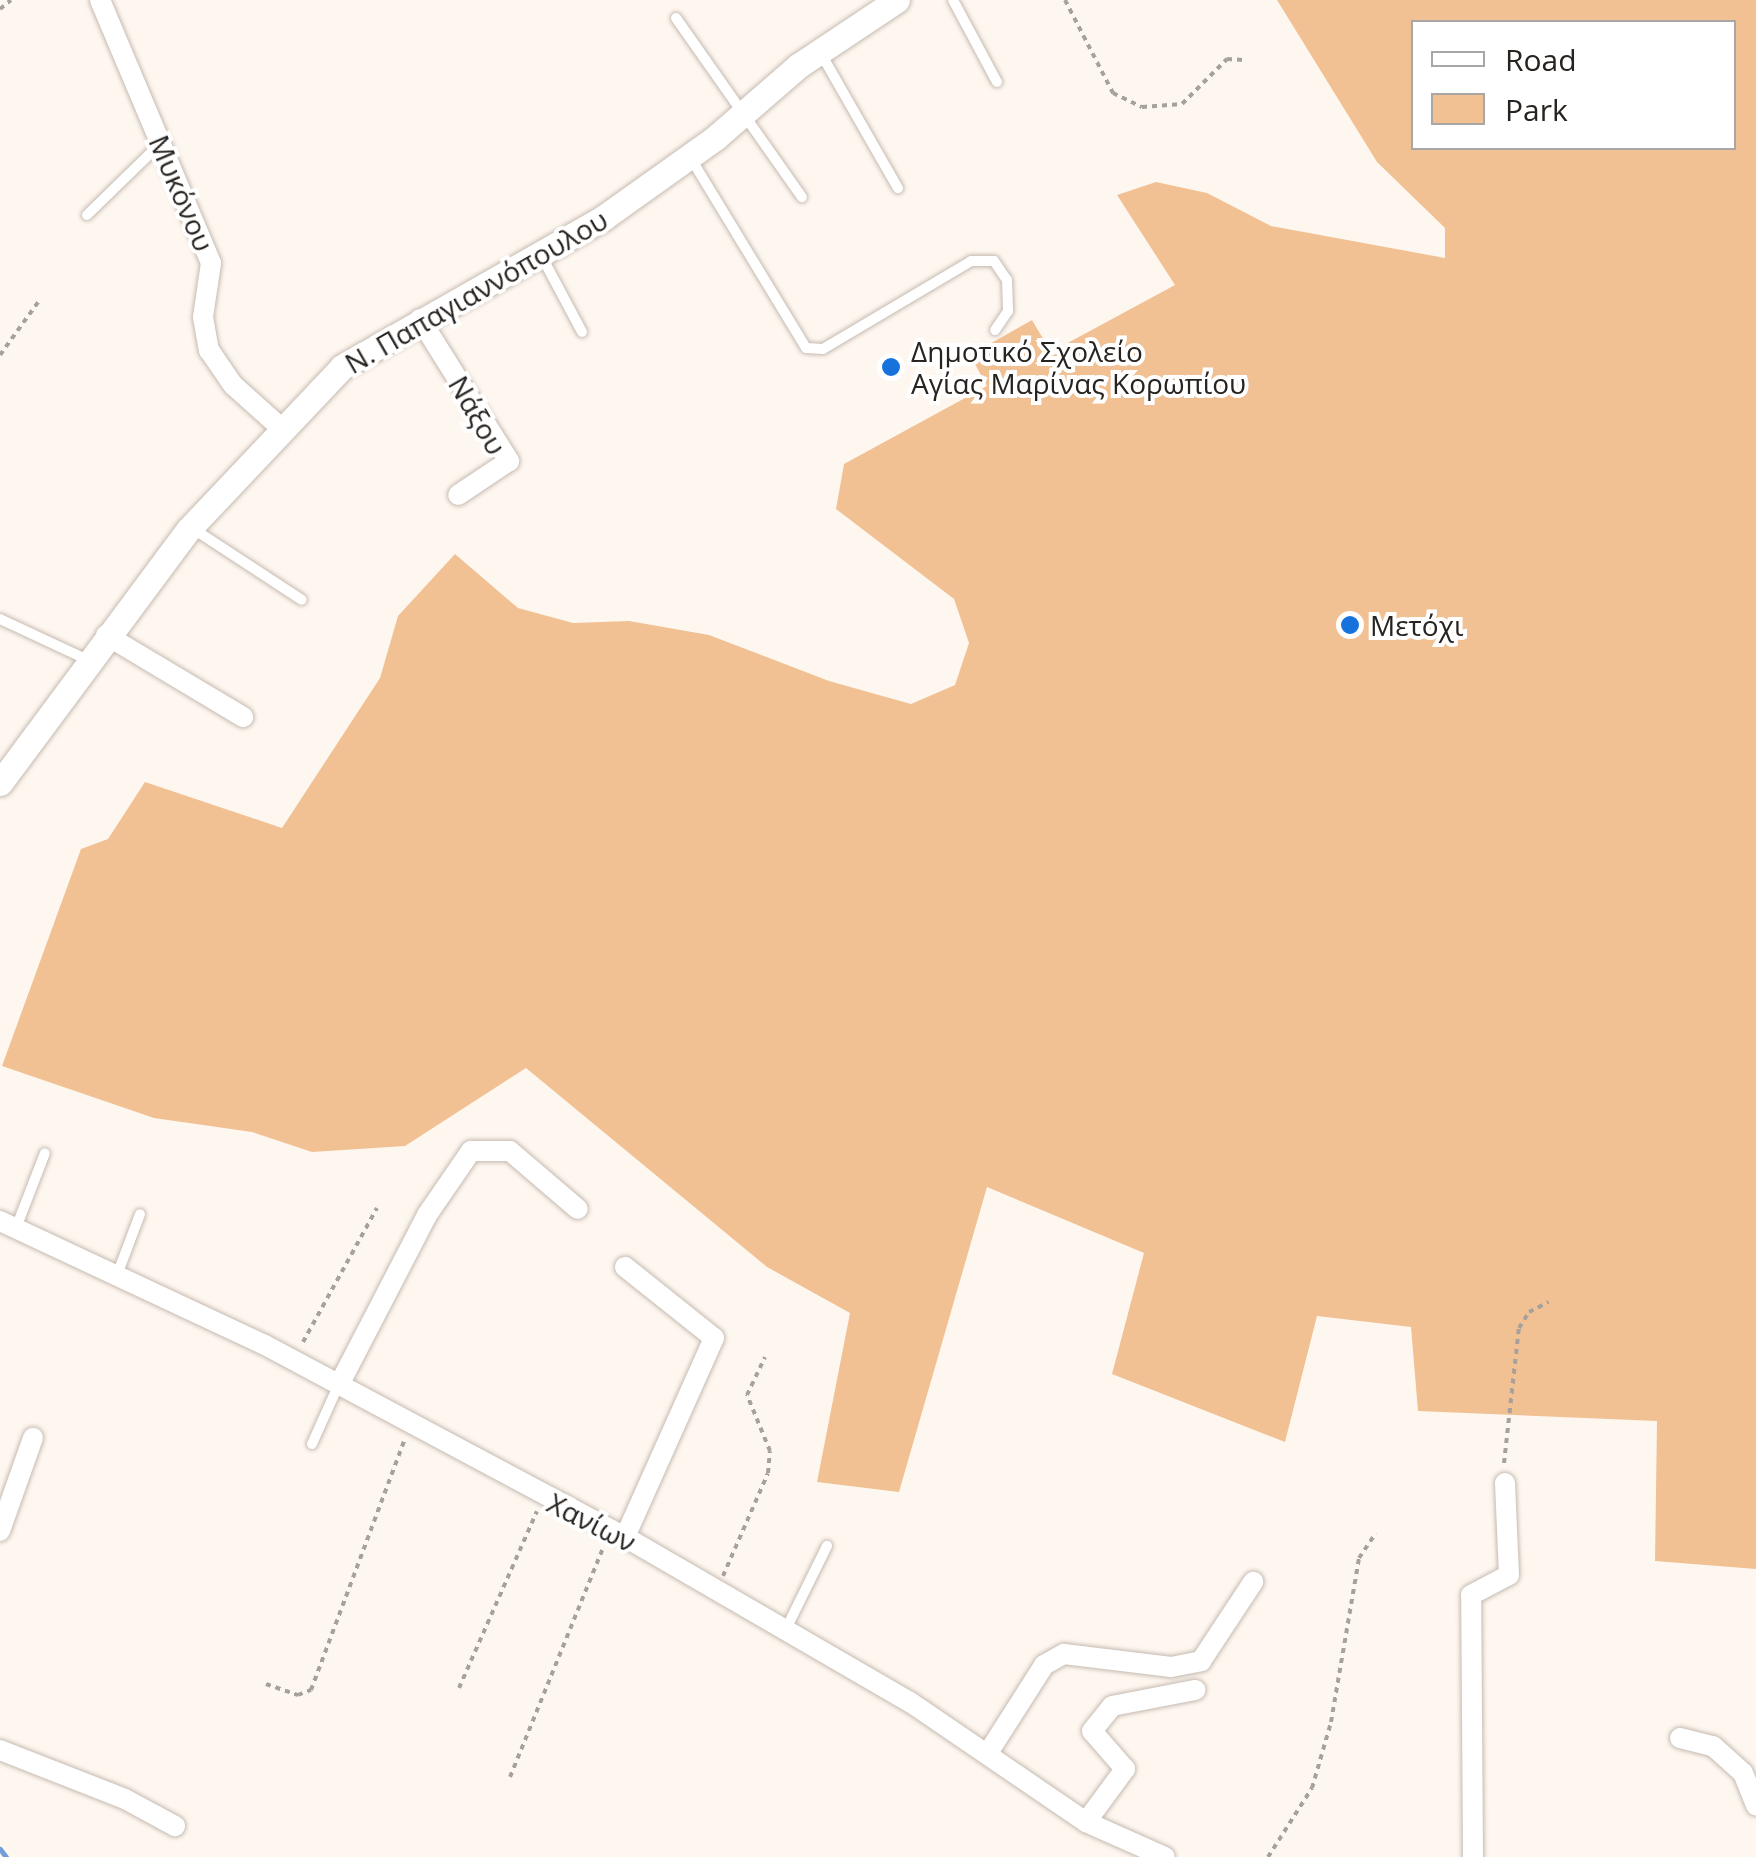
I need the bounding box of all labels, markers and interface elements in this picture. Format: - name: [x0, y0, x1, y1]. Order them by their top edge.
- legend: [1411, 20, 1736, 150]
- text: Road: [1505, 39, 1577, 80]
- text: Park: [1505, 89, 1568, 130]
- street label: Μυκόνου: [143, 130, 221, 256]
- street label: Ν. Παπαγιαννόπουλου: [339, 202, 613, 380]
- place label: Δημοτικό Σχολείο Αγίας Μαρίνας Κορωπίου: [911, 334, 1246, 400]
- marker: Δημοτικό Σχολείο Αγίας Μαρίνας Κορωπίου: [880, 356, 902, 378]
- street label: Νάξου: [442, 370, 514, 460]
- place label: Μετόχι: [1370, 608, 1463, 642]
- marker: Μετόχι: [1339, 614, 1361, 636]
- street label: Χανίων: [542, 1486, 642, 1558]

